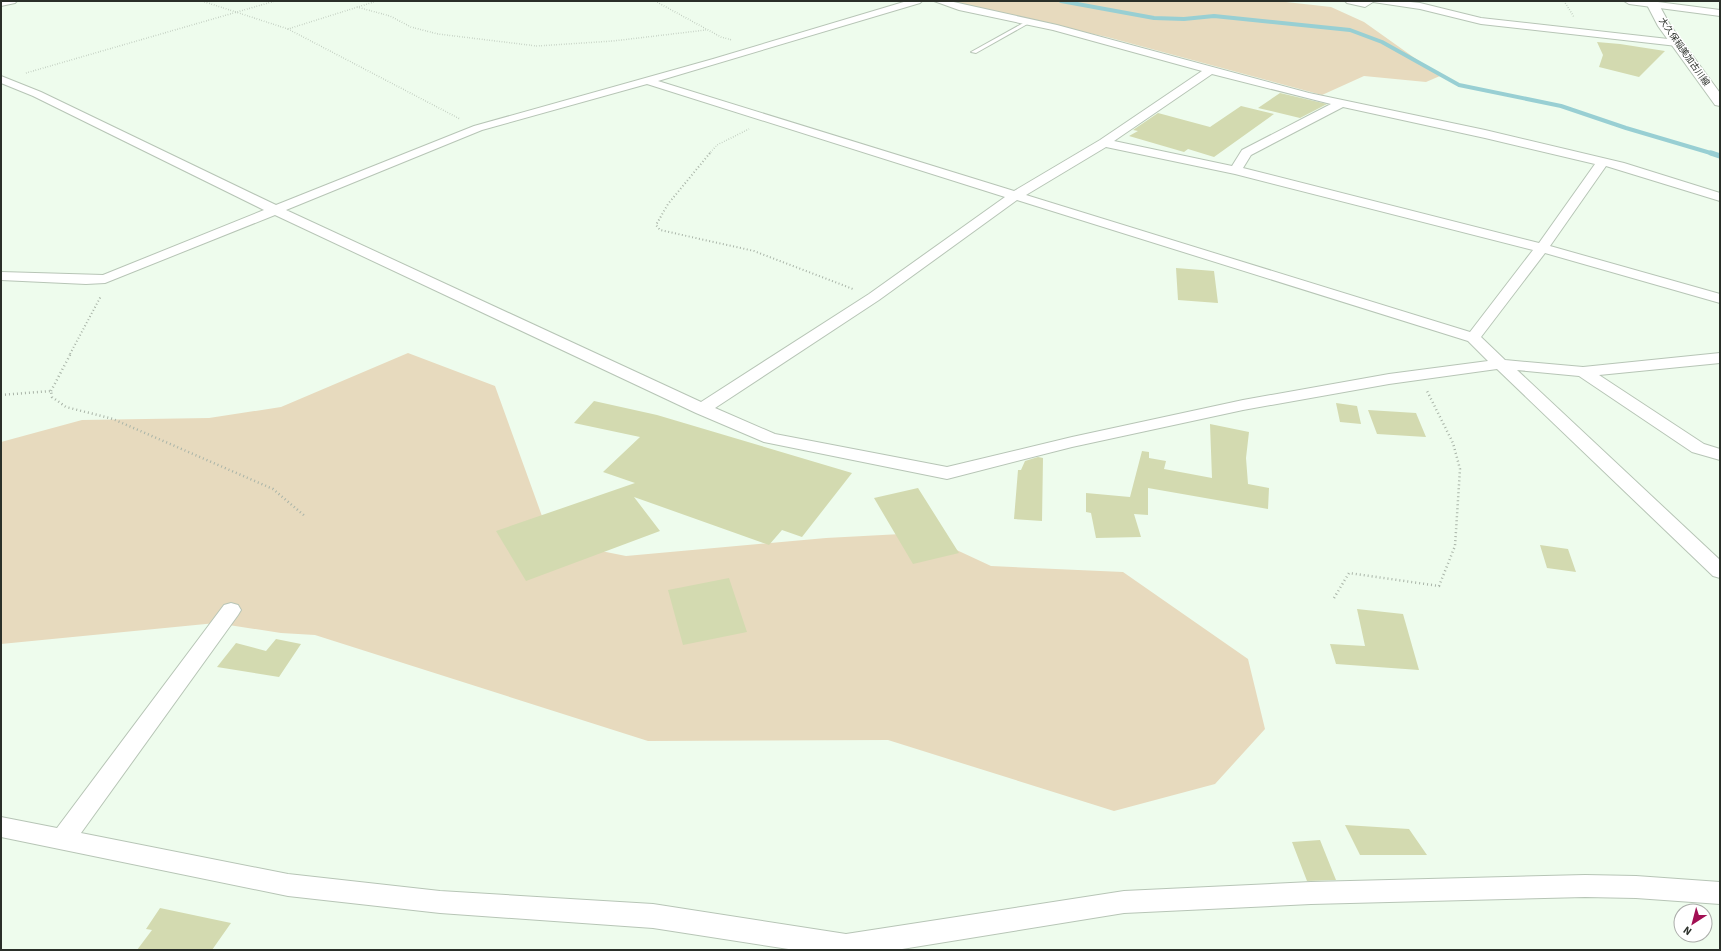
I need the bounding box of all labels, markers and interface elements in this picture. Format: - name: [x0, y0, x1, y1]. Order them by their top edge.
- street label: 大久保稲美加古川線: [1655, 15, 1713, 90]
- north arrow: [1673, 903, 1713, 943]
- text: N: [1680, 922, 1695, 939]

